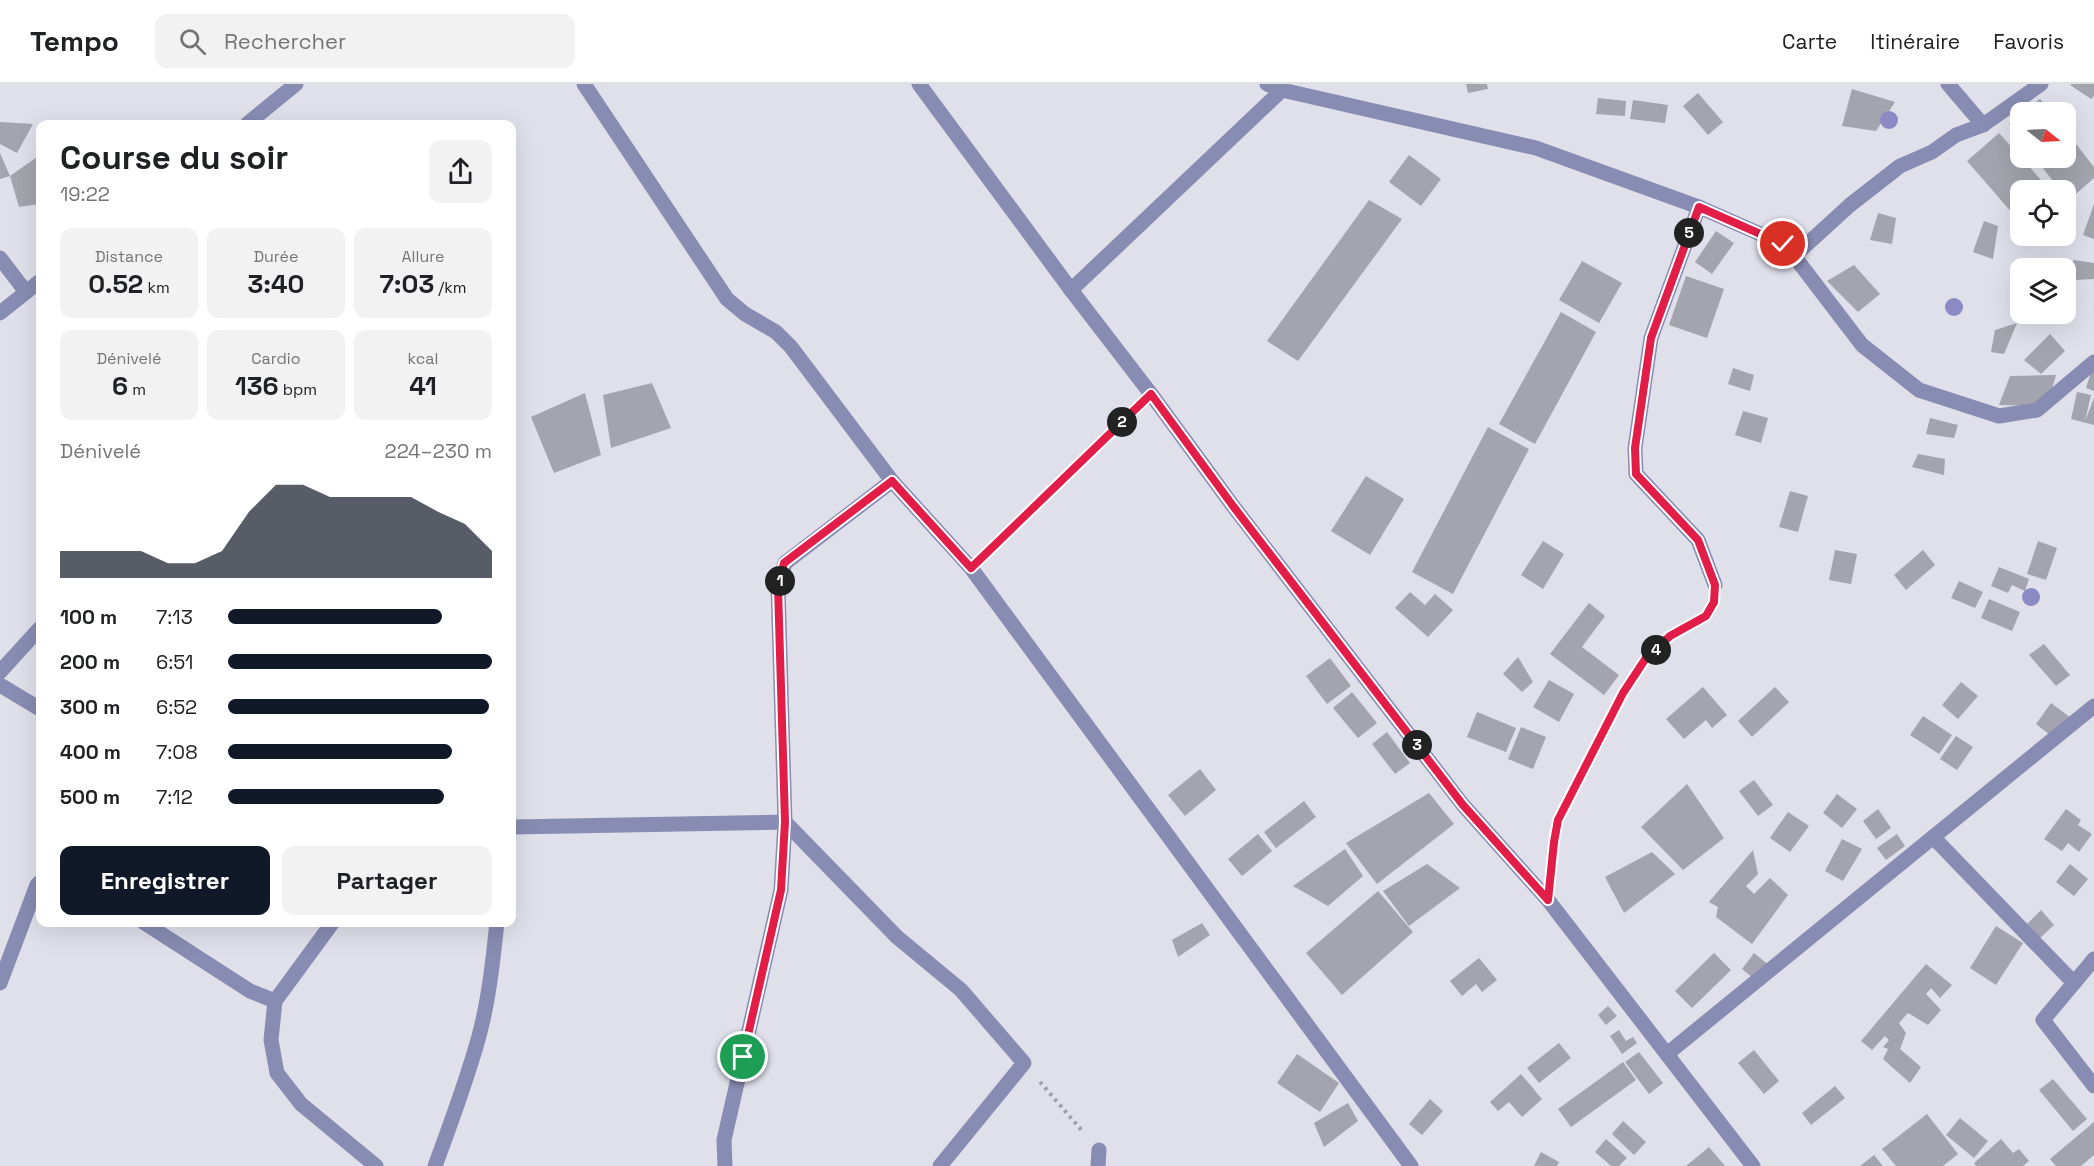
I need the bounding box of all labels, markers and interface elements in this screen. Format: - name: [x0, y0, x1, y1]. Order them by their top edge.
- search box: [155, 14, 575, 68]
- text: Tempo: [30, 23, 119, 59]
- icon: search: [176, 25, 209, 58]
- text: Rechercher: [224, 27, 346, 55]
- text: Carte: [1782, 28, 1837, 55]
- text: Itinéraire: [1870, 28, 1960, 55]
- text: Favoris: [1993, 28, 2064, 55]
- north arrow: [2010, 102, 2076, 168]
- map controls: [2010, 102, 2076, 324]
- text: Course du soir: [60, 137, 288, 179]
- button: share: [429, 140, 492, 203]
- button: locate: [2010, 180, 2076, 246]
- text: 19:22: [60, 181, 110, 207]
- pin: 5: [1674, 218, 1704, 248]
- pin: [1757, 218, 1808, 269]
- text: 5: [1684, 222, 1694, 243]
- icon: check: [1766, 227, 1799, 260]
- text: Distance: [95, 246, 163, 267]
- text: Durée: [253, 246, 299, 267]
- text: Allure: [402, 246, 444, 267]
- button: layers: [2010, 258, 2076, 324]
- text: 0.52: [88, 267, 143, 301]
- text: 3:40: [248, 267, 304, 301]
- text: 7:03: [379, 267, 434, 301]
- text: km: [143, 277, 170, 298]
- text: /km: [434, 277, 467, 298]
- text: Dénivelé: [97, 348, 161, 369]
- text: Cardio: [251, 348, 301, 369]
- text: kcal: [408, 348, 438, 369]
- text: 6: [112, 369, 128, 403]
- text: 136: [235, 369, 279, 403]
- text: 41: [409, 369, 437, 403]
- text: m: [128, 379, 146, 400]
- text: bpm: [279, 379, 317, 400]
- pin: 2: [1107, 407, 1137, 437]
- text: 2: [1117, 411, 1127, 432]
- text: Dénivelé: [60, 438, 141, 464]
- text: 224–230 m: [385, 438, 492, 464]
- pin: 1: [765, 566, 795, 596]
- text: 1: [776, 570, 784, 591]
- text: 100 m: [60, 604, 117, 630]
- text: 7:13: [156, 604, 193, 630]
- pin: 4: [1641, 635, 1671, 665]
- text: 4: [1651, 639, 1661, 660]
- text: 200 m: [60, 649, 120, 675]
- text: 6:51: [156, 649, 193, 675]
- text: 300 m: [60, 694, 120, 720]
- text: 6:52: [156, 694, 197, 720]
- pin: 3: [1402, 730, 1432, 760]
- text: 3: [1412, 734, 1422, 755]
- text: 400 m: [60, 739, 121, 765]
- text: 7:08: [156, 739, 198, 765]
- text: 500 m: [60, 784, 120, 810]
- text: 7:12: [156, 784, 193, 810]
- button: Enregistrer: [60, 846, 270, 915]
- button: Partager: [282, 846, 492, 915]
- pin: [717, 1031, 768, 1082]
- icon: arrive: [726, 1040, 759, 1073]

